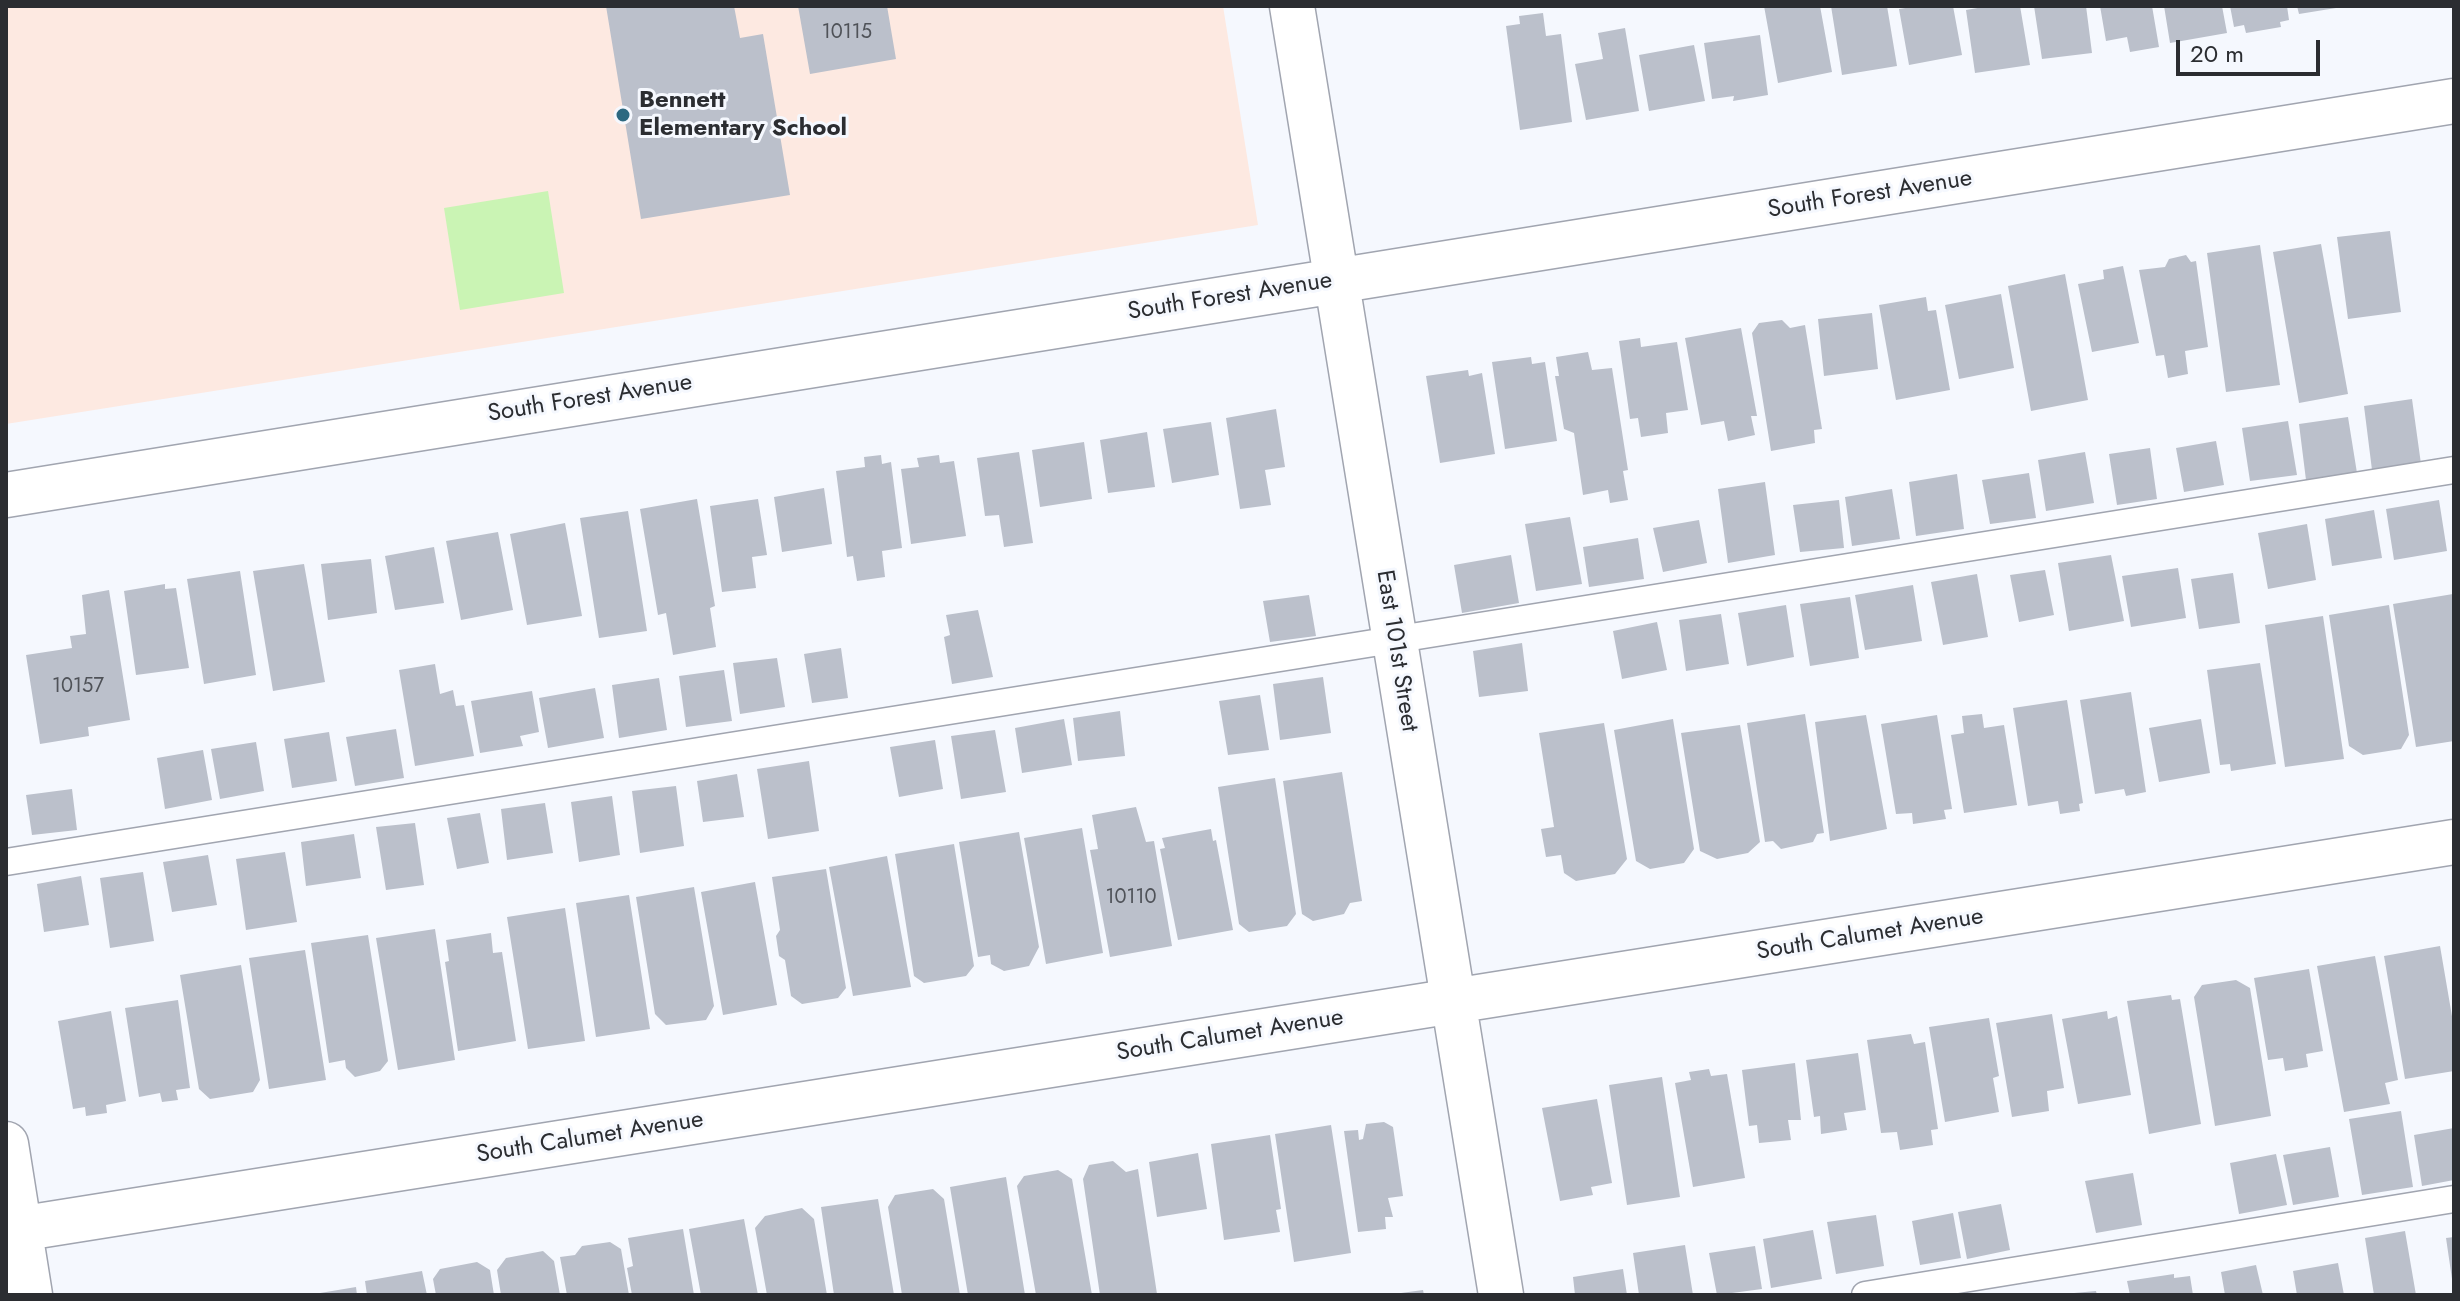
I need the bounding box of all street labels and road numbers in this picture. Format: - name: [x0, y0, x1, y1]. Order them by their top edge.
- street label: South Forest Avenue: [1766, 165, 1974, 225]
- street label: South Forest Avenue: [1126, 267, 1334, 327]
- street label: South Forest Avenue: [486, 369, 694, 429]
- street label: East 101st Street: [1369, 568, 1423, 734]
- street label: South Calumet Avenue: [1754, 903, 1986, 967]
- street label: South Calumet Avenue: [1114, 1004, 1346, 1068]
- street label: South Calumet Avenue: [474, 1106, 706, 1170]

